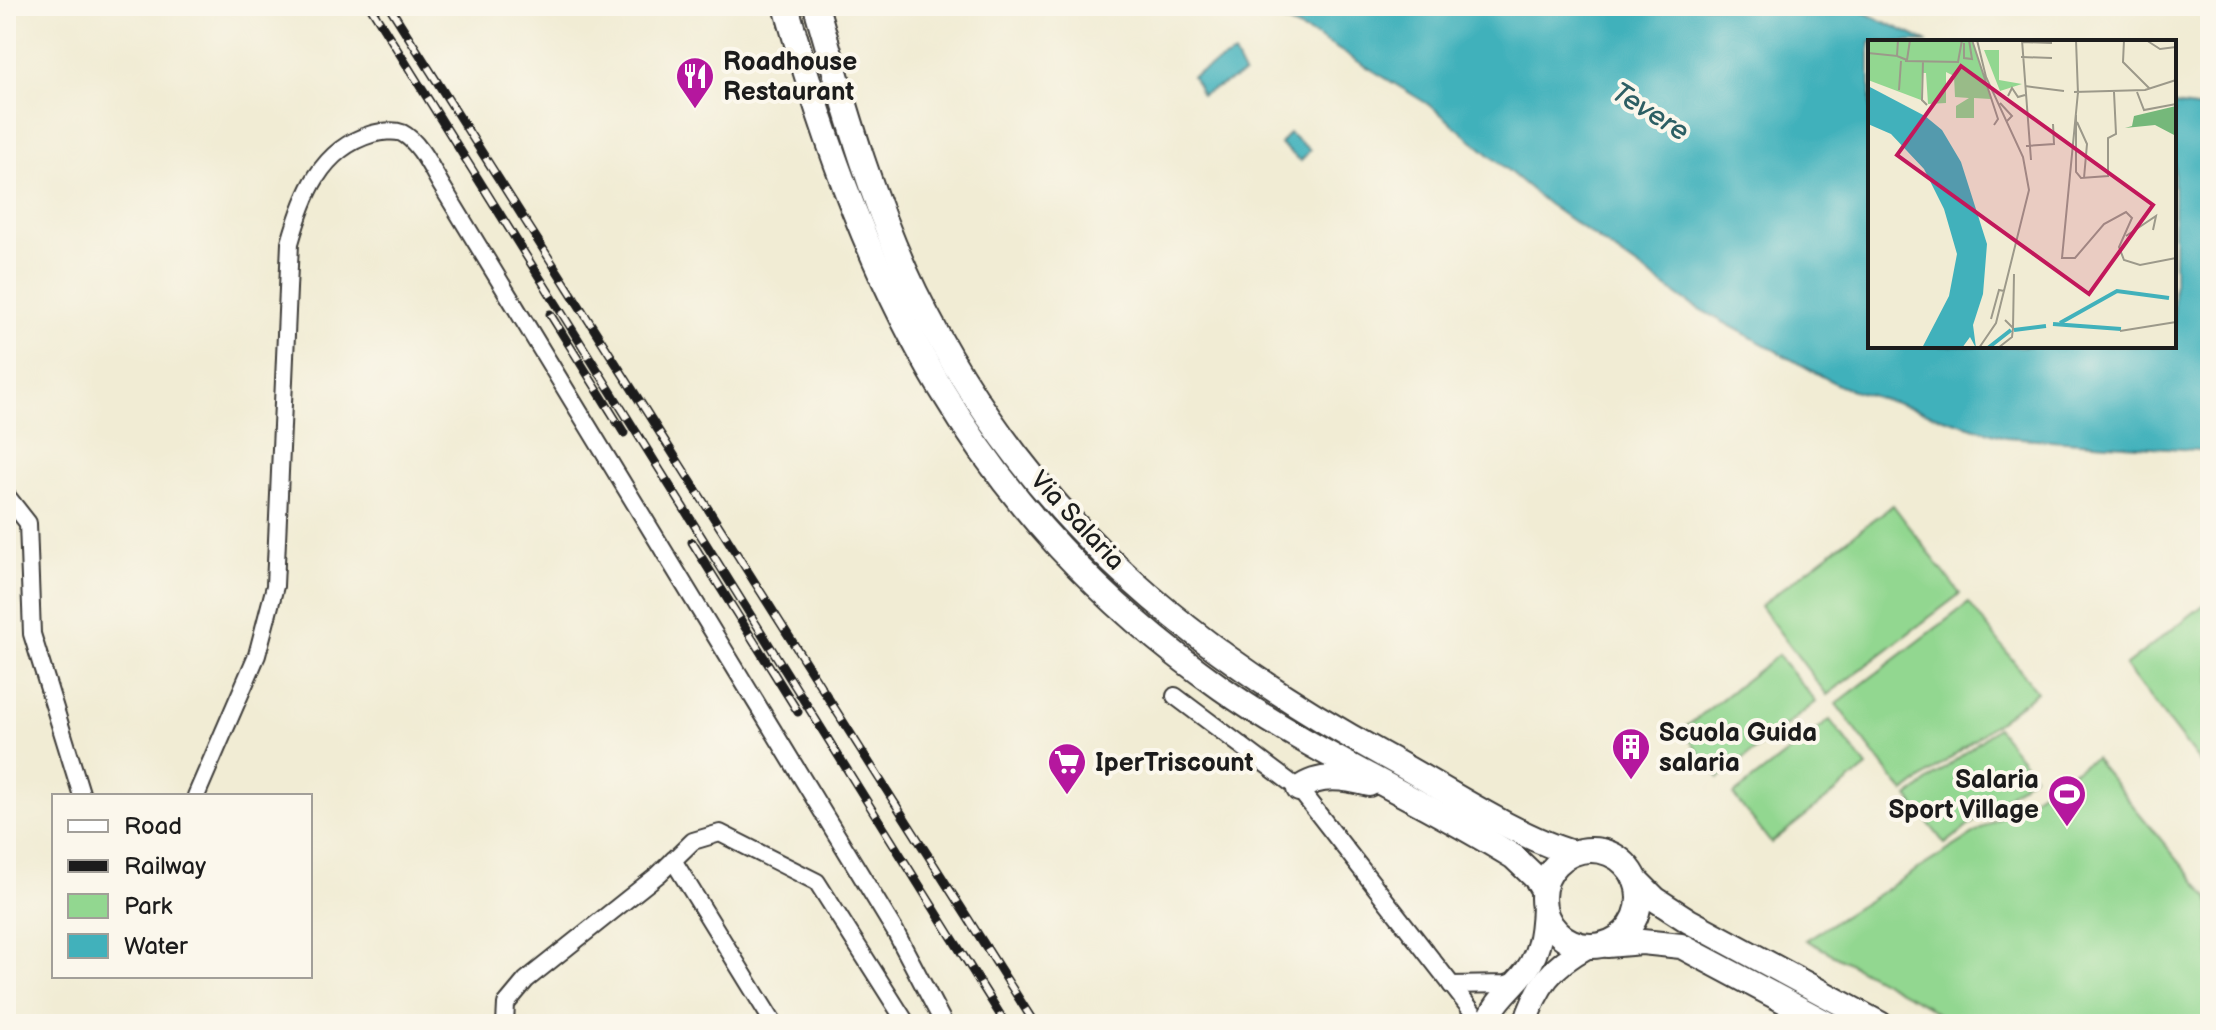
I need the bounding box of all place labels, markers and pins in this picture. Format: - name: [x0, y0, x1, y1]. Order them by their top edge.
- place label: Roadhouse Restaurant: [723, 47, 857, 108]
- restaurant icon: Roadhouse Restaurant: [674, 55, 716, 110]
- place label: Scuola Guida salaria: [1659, 718, 1817, 779]
- building icon: Scuola Guida salaria: [1610, 726, 1652, 781]
- supermarket icon: IperTriscount: [1046, 741, 1088, 796]
- place label: IperTriscount: [1095, 748, 1254, 779]
- place label: Salaria Sport Village: [1889, 765, 2039, 826]
- sports icon: Salaria Sport Village: [2046, 773, 2088, 828]

